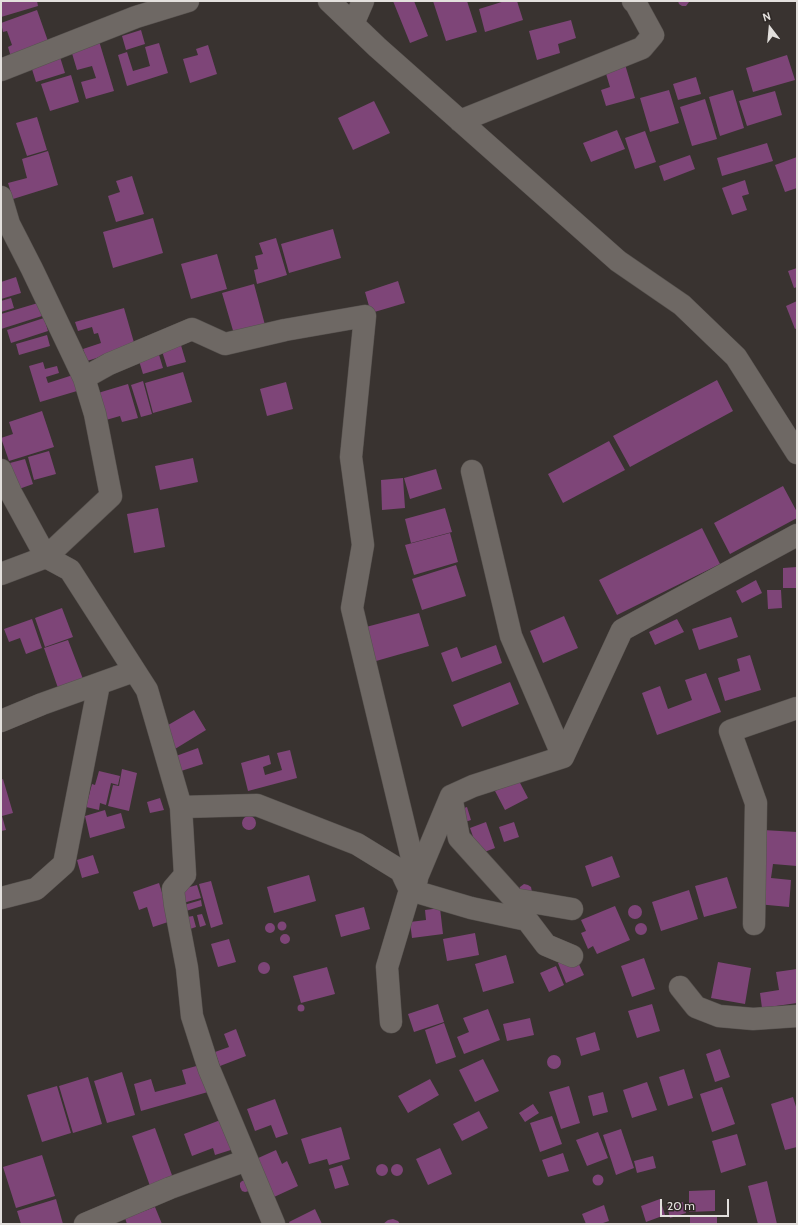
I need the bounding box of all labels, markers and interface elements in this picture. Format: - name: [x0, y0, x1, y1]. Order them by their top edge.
- north arrow: [750, 8, 790, 48]
- text: N: [761, 9, 772, 24]
- scale bar: [662, 1191, 731, 1217]
- text: 20 m: [667, 1198, 695, 1213]

